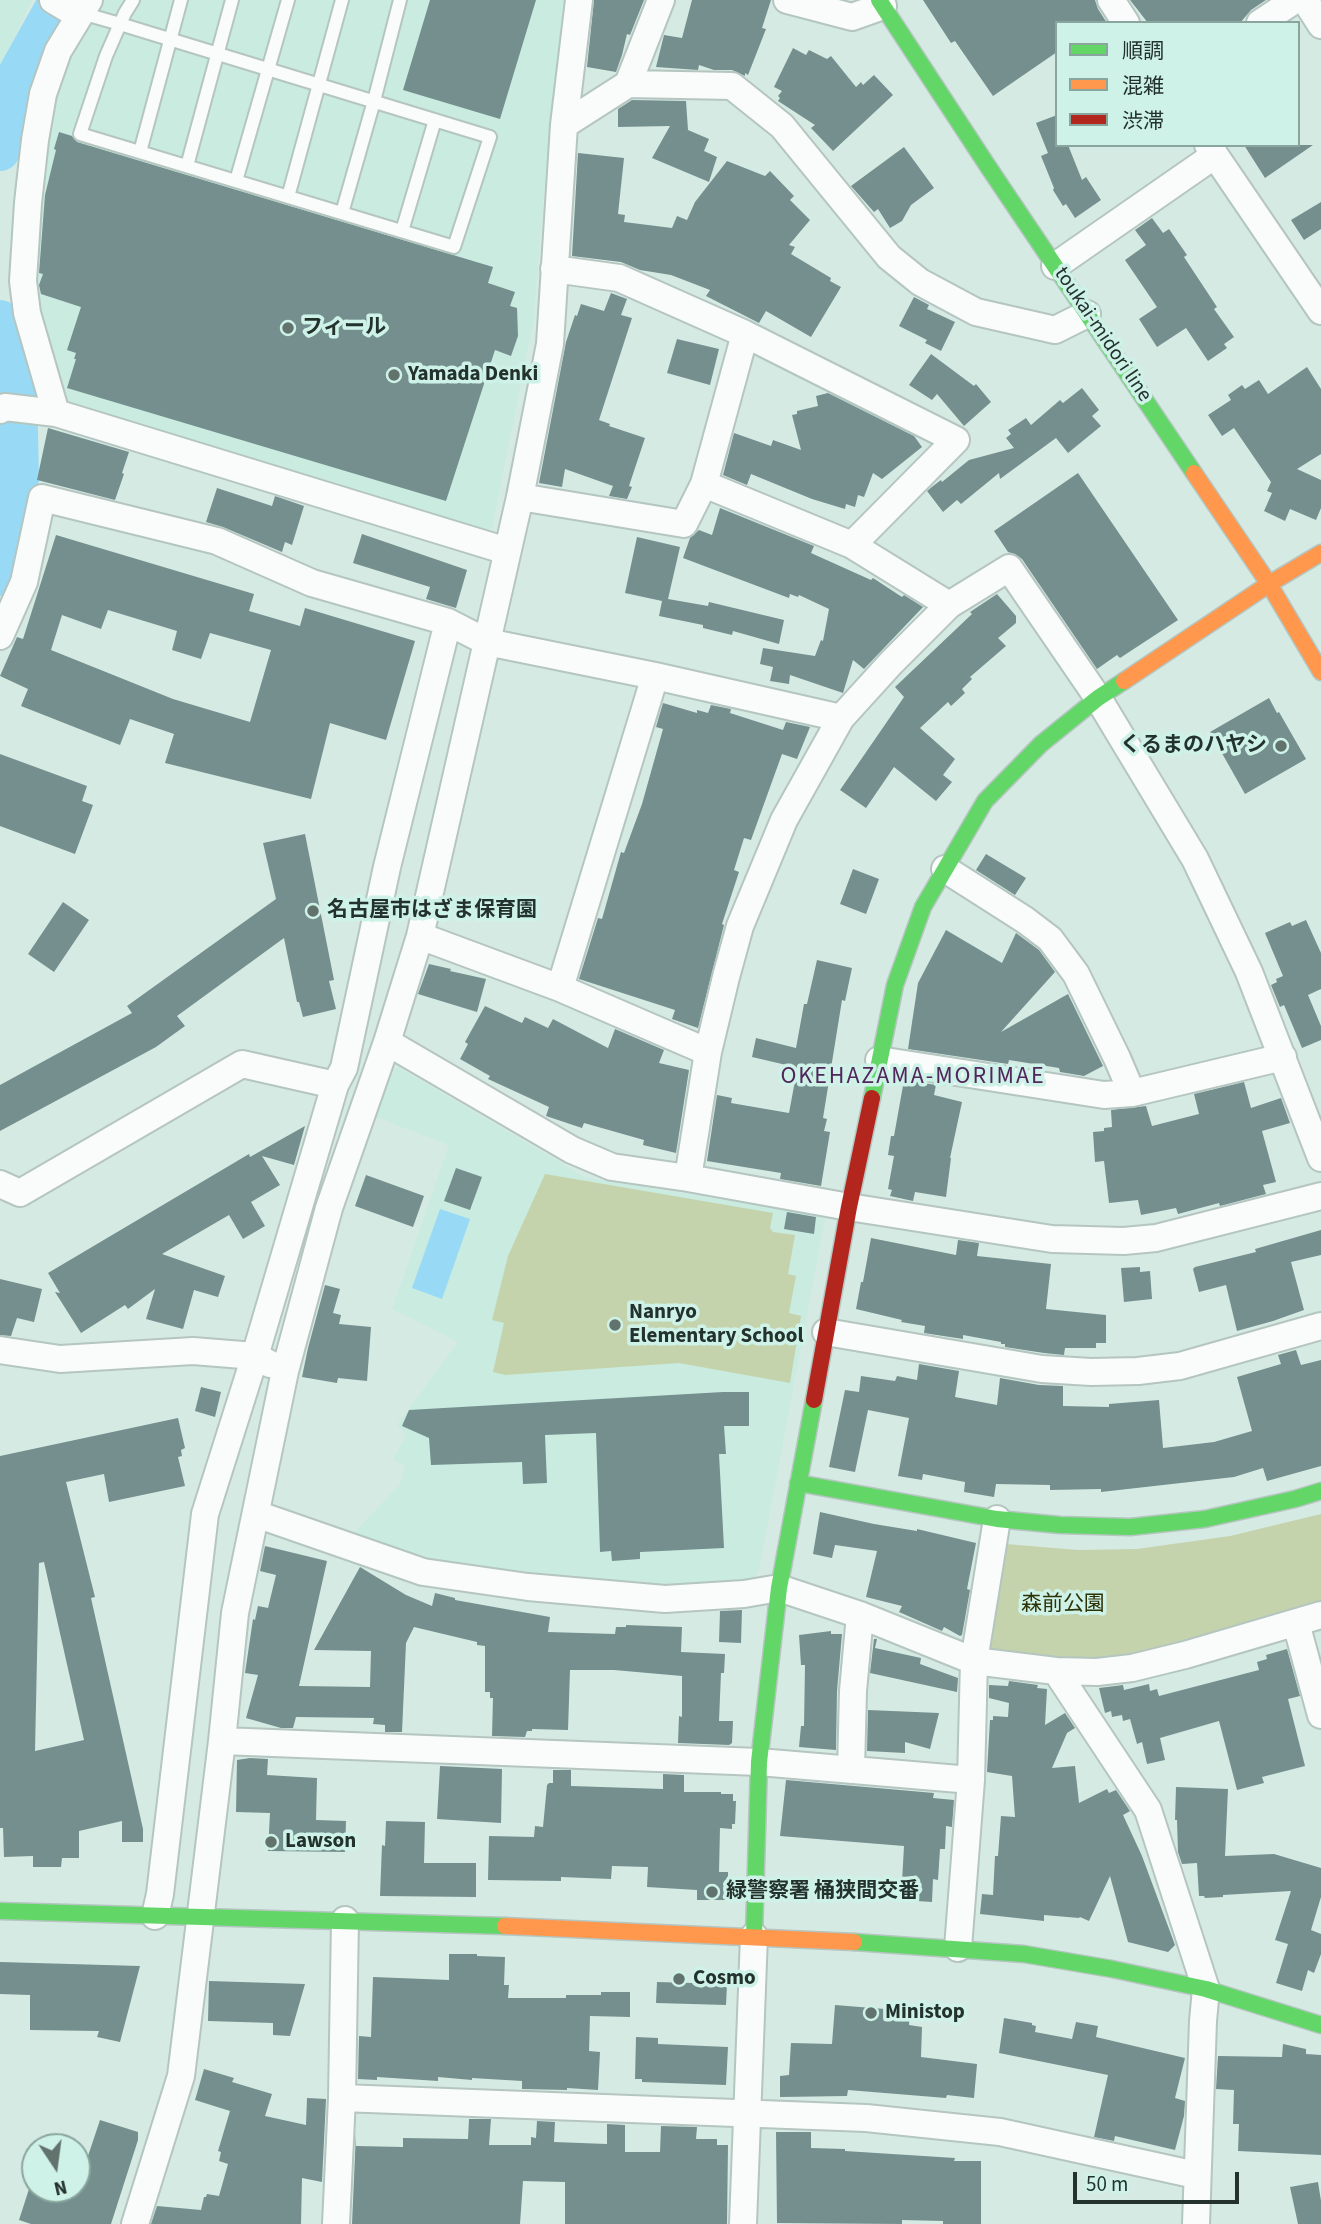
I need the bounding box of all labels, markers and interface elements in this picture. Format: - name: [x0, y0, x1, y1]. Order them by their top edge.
- legend: [1055, 21, 1300, 147]
- text: 順調: [1122, 36, 1164, 66]
- text: 混雑: [1122, 71, 1164, 101]
- text: 渋滞: [1122, 106, 1164, 136]
- street label: toukai-midori line: [1048, 263, 1156, 407]
- place label: フィール: [302, 315, 386, 341]
- marker: フィール: [280, 320, 296, 336]
- place label: Yamada Denki: [408, 362, 538, 388]
- marker: Yamada Denki: [386, 367, 402, 383]
- place label: くるまのハヤシ: [1120, 733, 1267, 759]
- marker: くるまのハヤシ: [1273, 738, 1289, 754]
- place label: 名古屋市はざま保育園: [327, 898, 537, 924]
- marker: 名古屋市はざま保育園: [305, 903, 321, 919]
- district label: OKEHAZAMA-MORIMAE: [783, 1064, 1043, 1092]
- place label: Nanryo Elementary School: [629, 1300, 803, 1350]
- marker: Nanryo Elementary School: [607, 1317, 623, 1333]
- park label: 森前公園: [1021, 1592, 1105, 1618]
- place label: Lawson: [285, 1829, 356, 1855]
- marker: Lawson: [263, 1834, 279, 1850]
- place label: 緑警察署 桶狭間交番: [726, 1879, 919, 1905]
- marker: 緑警察署 桶狭間交番: [704, 1884, 720, 1900]
- place label: Cosmo: [693, 1966, 756, 1992]
- marker: Cosmo: [671, 1971, 687, 1987]
- place label: Ministop: [885, 2000, 965, 2026]
- marker: Ministop: [863, 2005, 879, 2021]
- north arrow: [21, 2133, 91, 2203]
- scale bar: [1076, 2158, 1242, 2202]
- text: 50 m: [1086, 2169, 1128, 2199]
- text: N: [51, 2172, 70, 2202]

